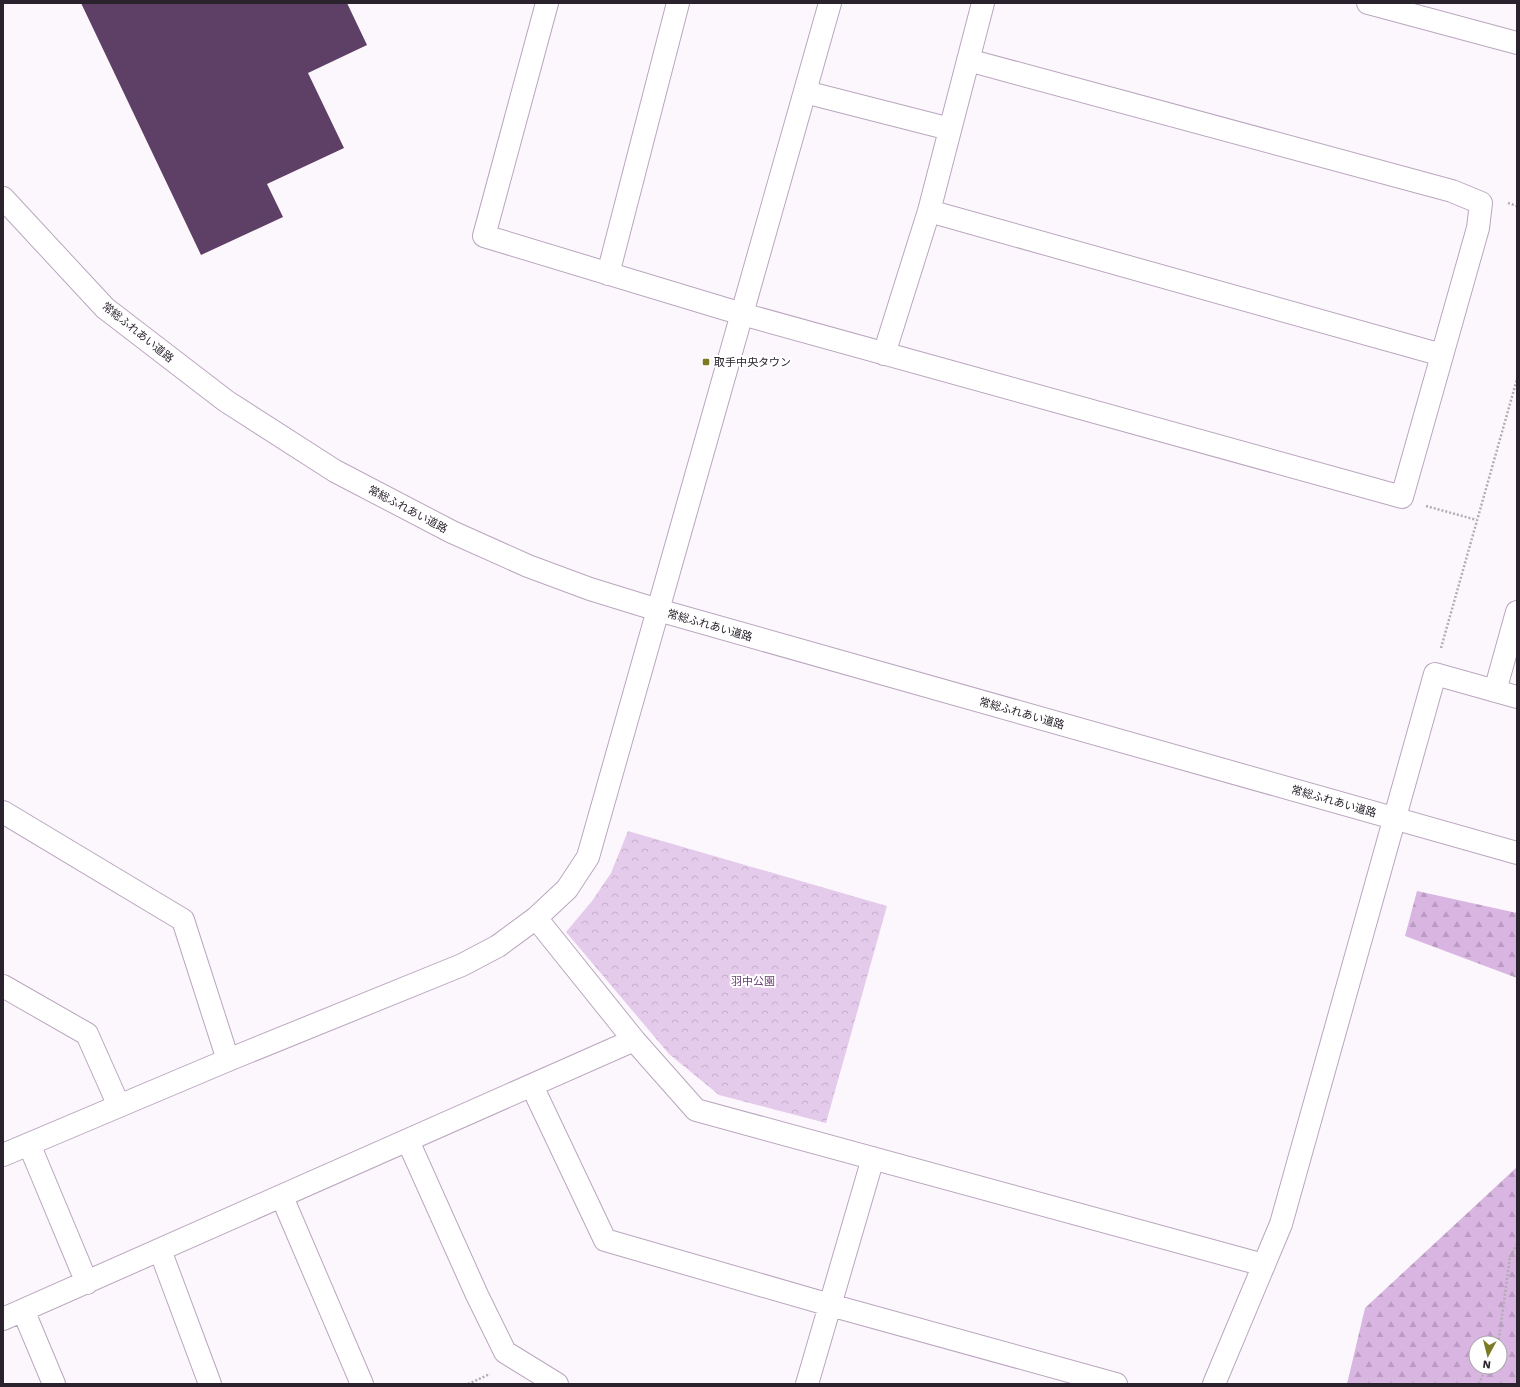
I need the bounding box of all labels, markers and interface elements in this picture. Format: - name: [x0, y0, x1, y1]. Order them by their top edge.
- street label: 常総ふれあい道路: [99, 300, 176, 365]
- place label: 取手中央タウン: [714, 356, 791, 369]
- marker: 取手中央タウン: [701, 357, 711, 367]
- street label: 常総ふれあい道路: [366, 483, 450, 536]
- street label: 常総ふれあい道路: [666, 607, 754, 644]
- street label: 常総ふれあい道路: [978, 695, 1066, 732]
- street label: 常総ふれあい道路: [1290, 783, 1378, 820]
- park label: 羽中公園: [731, 975, 775, 988]
- north arrow: [1468, 1335, 1508, 1375]
- text: N: [1482, 1357, 1492, 1371]

